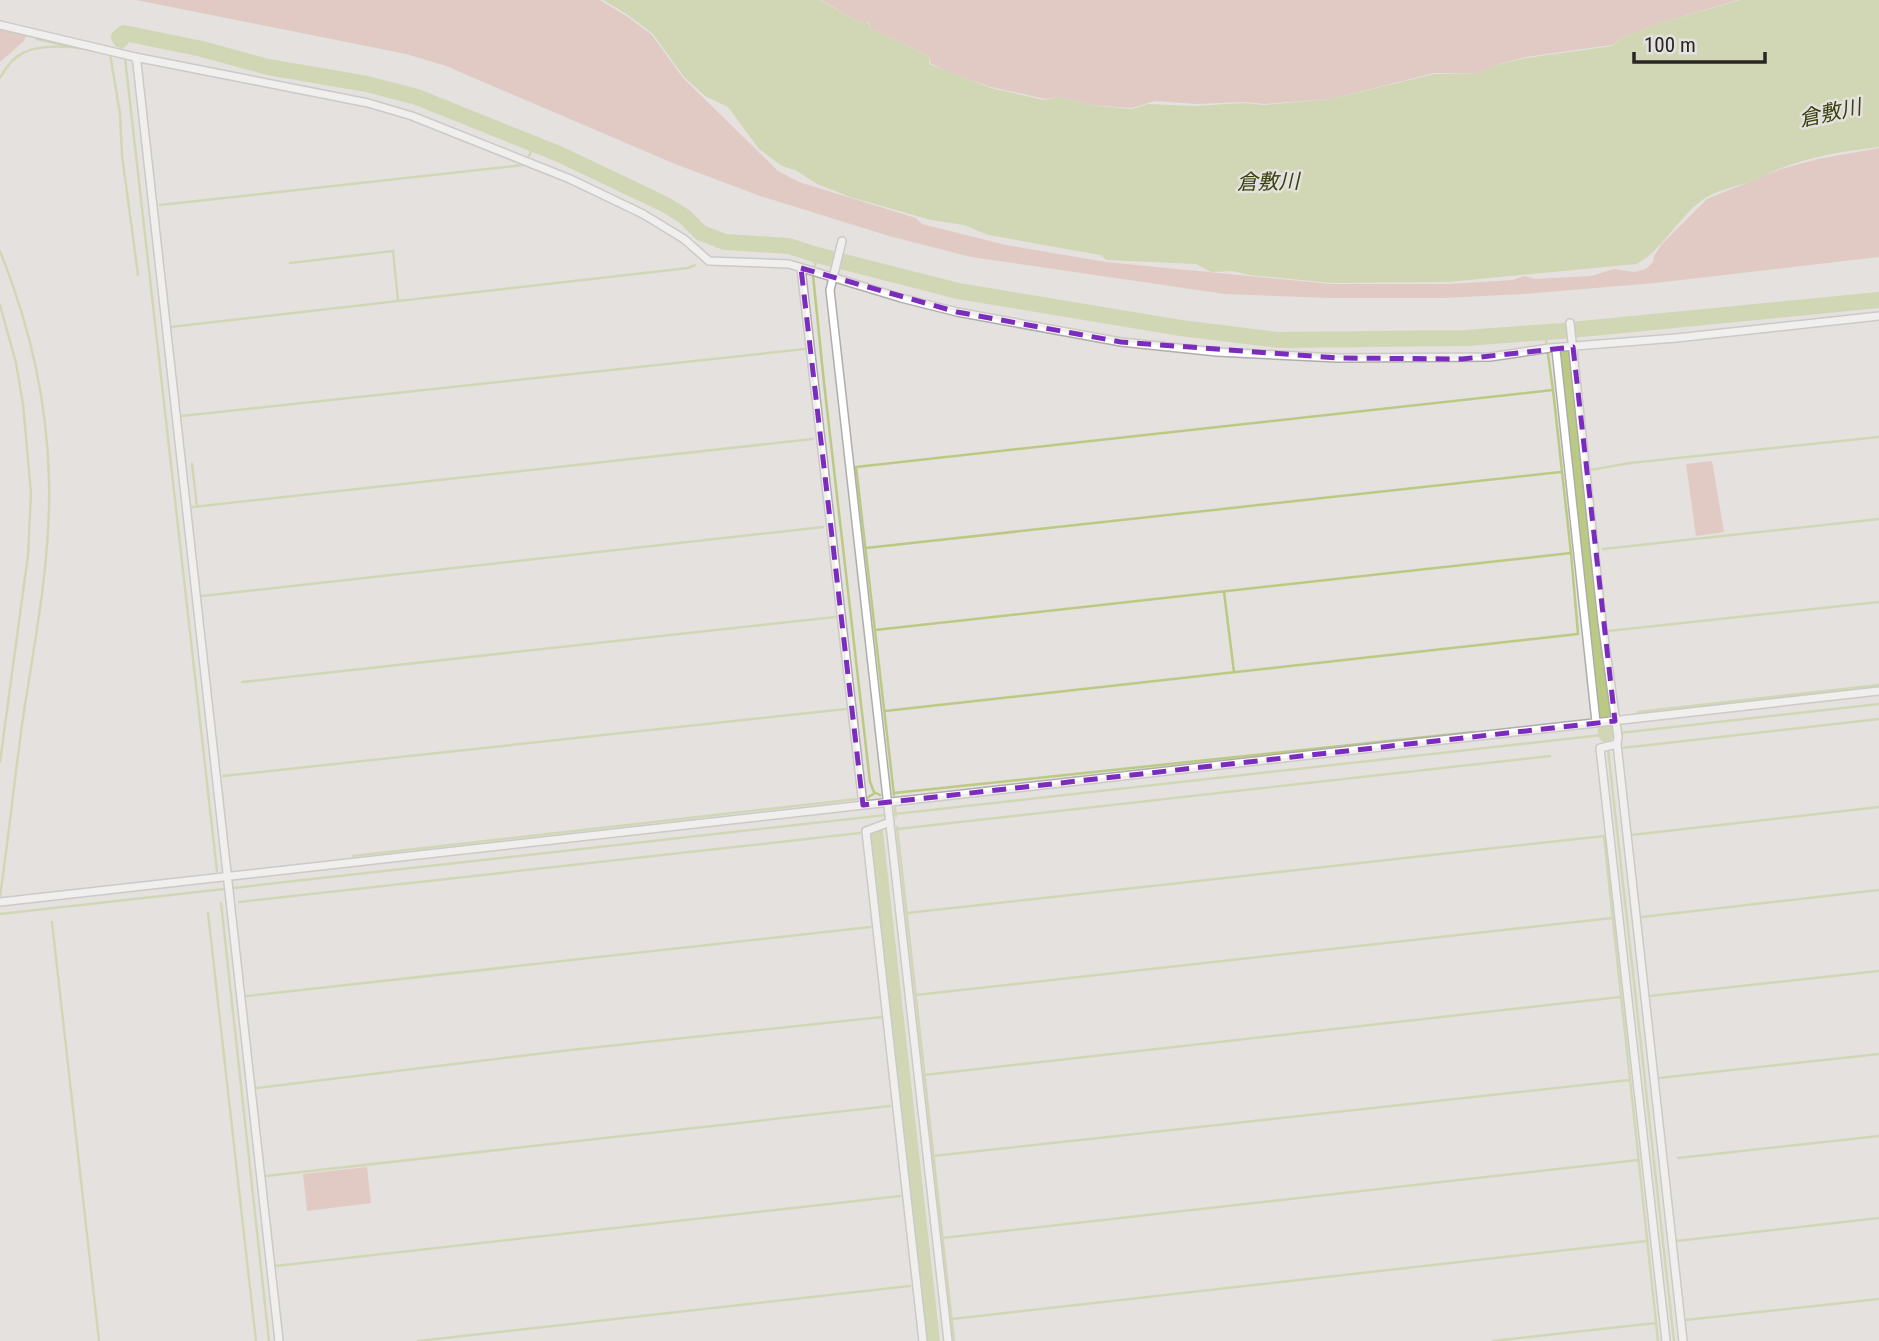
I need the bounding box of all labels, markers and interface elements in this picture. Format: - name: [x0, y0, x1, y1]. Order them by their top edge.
- scale bar: [1634, 21, 1765, 65]
- text: 100 m: [1644, 33, 1696, 57]
- water label: 倉敷川: [1797, 94, 1865, 131]
- water label: 倉敷川: [1236, 169, 1302, 195]

